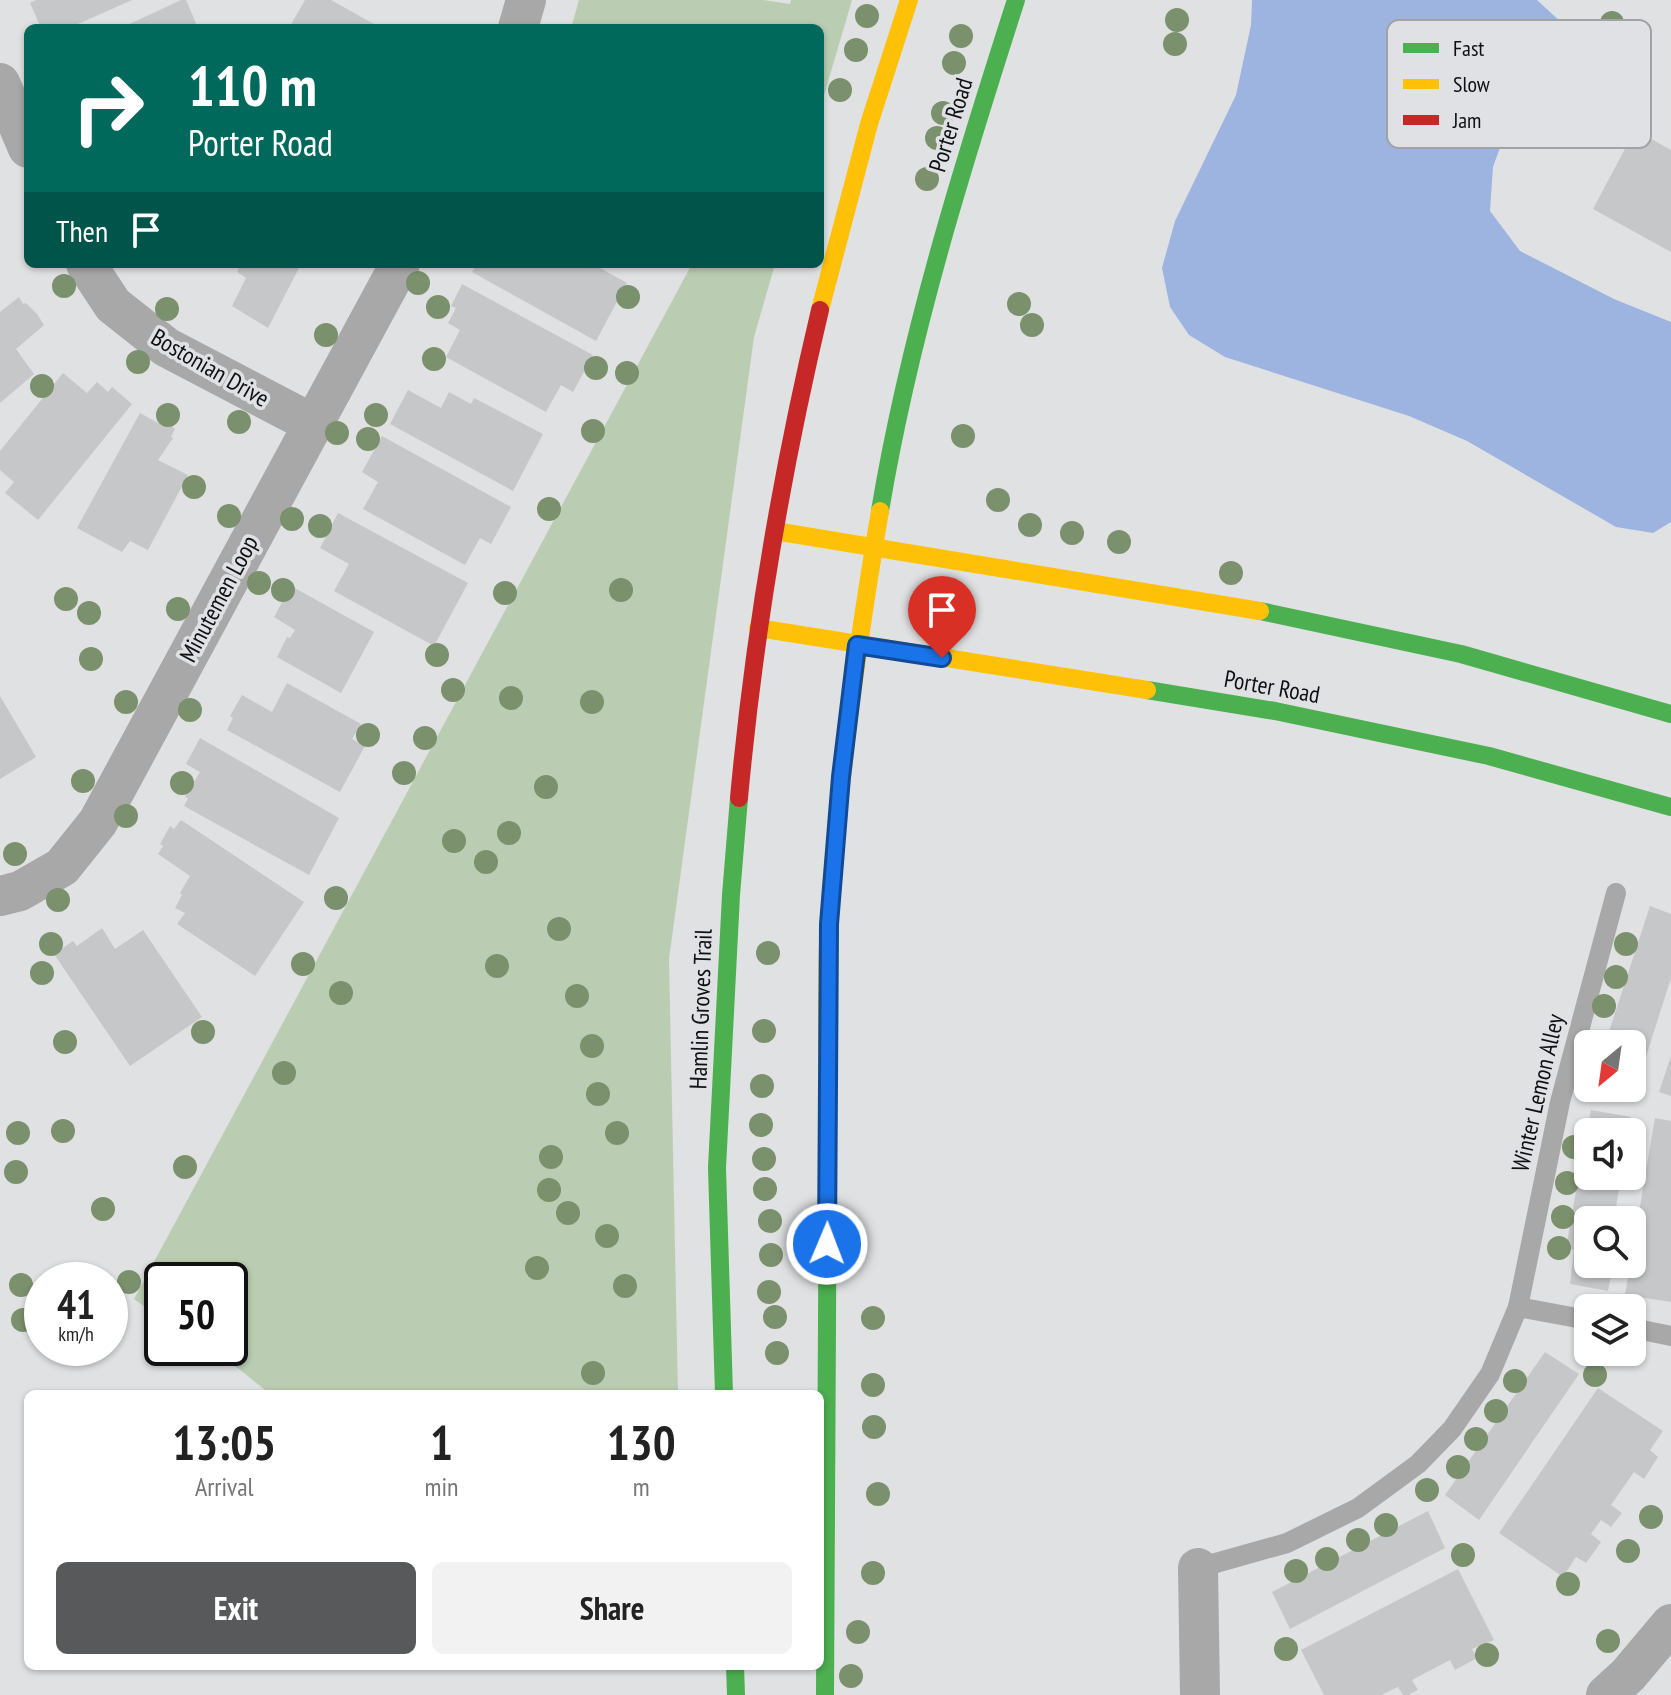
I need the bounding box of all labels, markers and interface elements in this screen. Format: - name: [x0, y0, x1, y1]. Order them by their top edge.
- legend: [1387, 20, 1651, 148]
- text: Fast: [1453, 34, 1484, 62]
- text: 110 m: [188, 49, 317, 121]
- icon: right: [56, 56, 160, 160]
- text: Slow: [1453, 70, 1490, 98]
- street label: Porter Road: [922, 74, 979, 176]
- text: Jam: [1452, 106, 1481, 134]
- text: Porter Road: [188, 119, 333, 166]
- icon: arrive: [124, 208, 168, 252]
- text: Then: [56, 211, 108, 250]
- street label: Bostonian Drive: [146, 321, 275, 414]
- street label: Minutemen Loop: [172, 530, 265, 667]
- pin: [908, 576, 976, 658]
- icon: arrive: [920, 588, 964, 632]
- street label: Porter Road: [1222, 663, 1322, 710]
- street label: Hamlin Groves Trail: [682, 928, 719, 1090]
- street label: Winter Lemon Alley: [1504, 1011, 1571, 1175]
- north arrow: [1574, 1030, 1646, 1102]
- map controls: [1574, 1030, 1646, 1366]
- button: sound: [1574, 1118, 1646, 1190]
- position arrow: [785, 1202, 869, 1286]
- button: search: [1574, 1206, 1646, 1278]
- speed limit sign: 50: [144, 1262, 248, 1366]
- text: 41: [57, 1278, 95, 1330]
- button: layers: [1574, 1294, 1646, 1366]
- text: km/h: [58, 1321, 94, 1347]
- text: 13:05: [172, 1411, 276, 1473]
- text: 1: [430, 1411, 453, 1473]
- text: 130: [607, 1411, 676, 1473]
- text: Arrival: [195, 1470, 254, 1503]
- text: min: [424, 1470, 458, 1503]
- text: m: [633, 1470, 650, 1503]
- button: Exit: [56, 1562, 416, 1654]
- button: Share: [432, 1562, 792, 1654]

